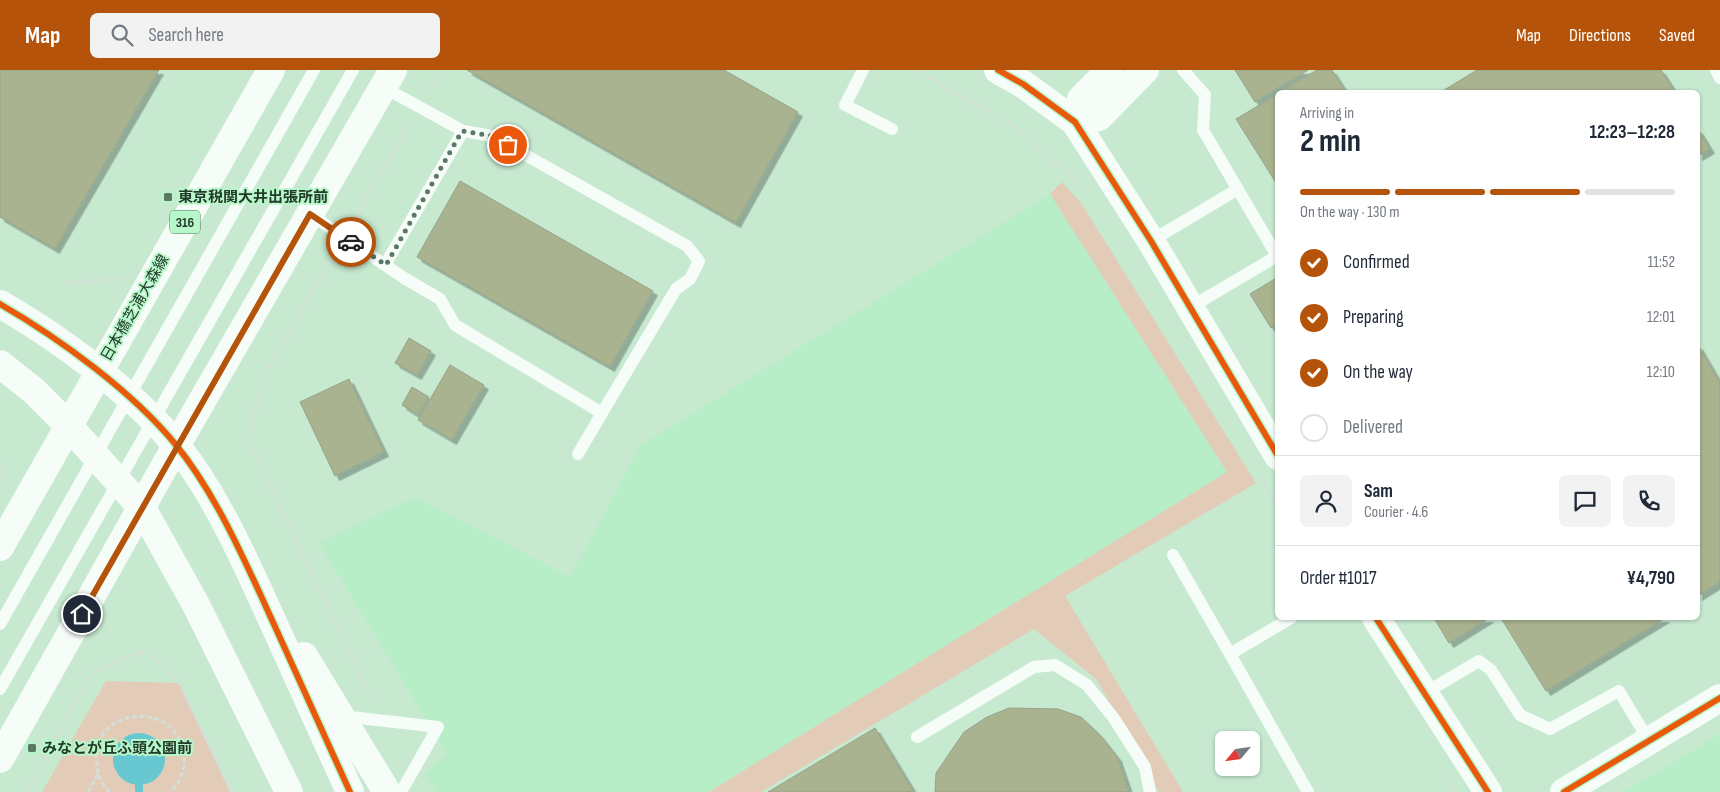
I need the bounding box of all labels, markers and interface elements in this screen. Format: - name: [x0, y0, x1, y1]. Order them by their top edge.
- search box: [90, 13, 440, 58]
- text: Map: [25, 21, 60, 50]
- icon: search: [108, 21, 136, 49]
- text: Search here: [148, 24, 224, 47]
- text: Map: [1516, 25, 1541, 46]
- text: Directions: [1569, 25, 1631, 46]
- text: Saved: [1659, 25, 1695, 46]
- text: Arriving in: [1300, 104, 1354, 123]
- text: 12:23–12:28: [1589, 121, 1675, 144]
- text: 2 min: [1300, 122, 1361, 161]
- pin: [487, 124, 529, 166]
- icon: bag: [494, 131, 522, 159]
- place label: 東京税関大井出張所前: [178, 188, 328, 207]
- marker: 東京税関大井出張所前: [162, 191, 174, 203]
- text: On the way · 130 m: [1300, 203, 1399, 222]
- road number: 316: [170, 210, 200, 233]
- courier: [326, 217, 376, 267]
- icon: car: [337, 228, 365, 256]
- icon: check: [1300, 249, 1328, 277]
- street label: 日本橋芝浦大森線: [97, 251, 173, 365]
- text: Confirmed: [1343, 251, 1410, 274]
- text: 11:52: [1648, 253, 1675, 272]
- icon: check: [1300, 304, 1328, 332]
- text: Preparing: [1343, 306, 1404, 329]
- text: 12:01: [1647, 308, 1675, 327]
- icon: check: [1300, 359, 1328, 387]
- text: On the way: [1343, 361, 1413, 384]
- text: 12:10: [1647, 363, 1675, 382]
- text: Delivered: [1343, 416, 1403, 439]
- button: person: [1300, 475, 1352, 527]
- button: chat: [1559, 475, 1611, 527]
- button: phone: [1623, 475, 1675, 527]
- text: Sam: [1364, 480, 1393, 503]
- text: Courier · 4.6: [1364, 503, 1428, 522]
- text: Order #1017: [1300, 567, 1377, 590]
- text: ¥4,790: [1627, 567, 1675, 590]
- pin: [61, 593, 103, 635]
- icon: home: [68, 600, 96, 628]
- north arrow: [1215, 731, 1260, 776]
- map controls: [1215, 731, 1260, 776]
- place label: みなとが丘ふ頭公園前: [42, 739, 192, 758]
- marker: みなとが丘ふ頭公園前: [26, 742, 38, 754]

